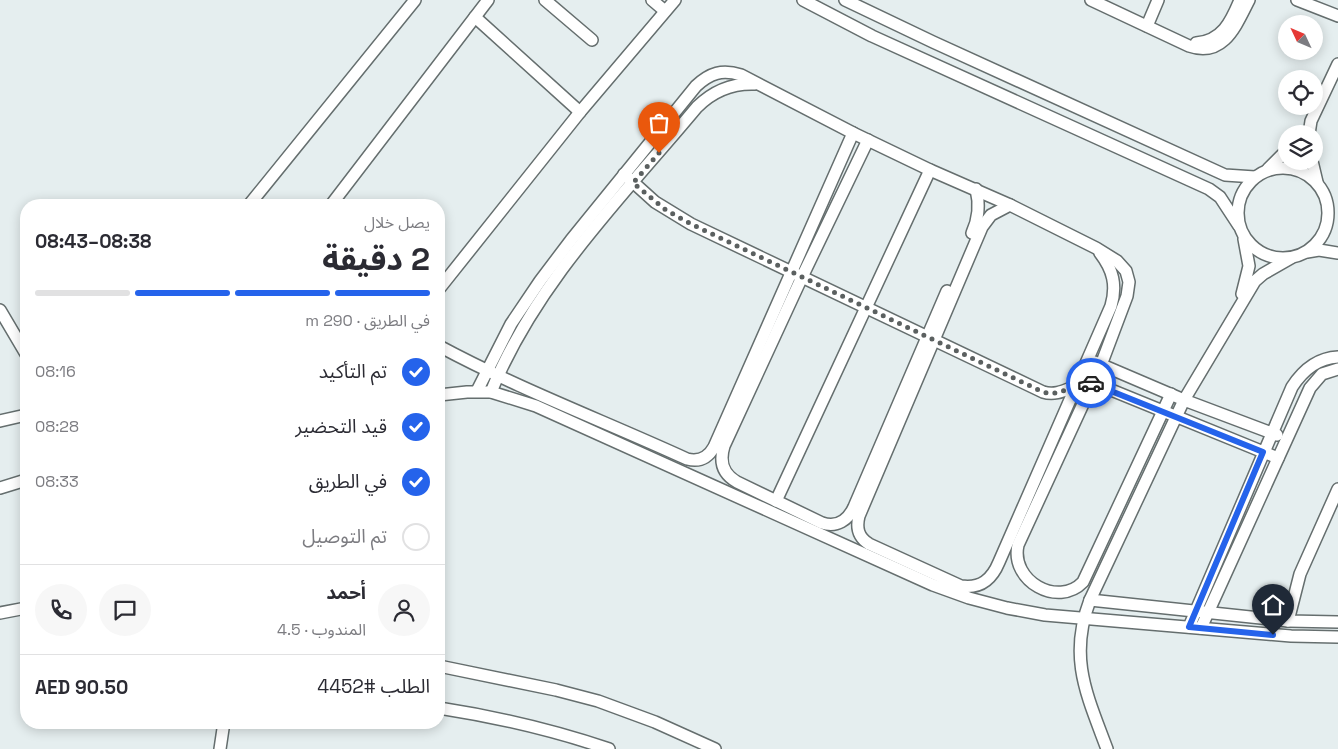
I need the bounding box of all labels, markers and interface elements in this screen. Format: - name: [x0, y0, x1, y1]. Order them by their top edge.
- north arrow: [1278, 15, 1322, 60]
- map controls: [1278, 15, 1323, 170]
- button: locate: [1278, 70, 1323, 115]
- pin: [638, 102, 680, 153]
- icon: bag: [645, 109, 673, 137]
- button: layers: [1278, 125, 1323, 170]
- text: يصل خلال: [364, 212, 430, 233]
- text: 08:38–08:43: [35, 229, 151, 254]
- text: 2 دقيقة: [322, 239, 430, 279]
- text: في الطريق · 290 m: [305, 310, 430, 331]
- icon: check: [402, 358, 430, 386]
- courier: [1066, 358, 1116, 408]
- text: تم التأكيد: [319, 359, 387, 384]
- text: 08:16: [35, 361, 76, 382]
- icon: car: [1077, 369, 1105, 397]
- icon: check: [402, 413, 430, 441]
- text: قيد التحضير: [295, 414, 387, 439]
- text: 08:28: [35, 416, 79, 437]
- icon: check: [402, 468, 430, 496]
- text: في الطريق: [309, 469, 387, 494]
- text: 08:33: [35, 471, 79, 492]
- text: تم التوصيل: [302, 524, 387, 549]
- text: أحمد: [326, 580, 366, 605]
- button: phone: [35, 584, 87, 636]
- button: chat: [99, 584, 151, 636]
- button: person: [378, 584, 430, 636]
- pin: [1252, 584, 1294, 635]
- icon: home: [1259, 591, 1287, 619]
- text: المندوب · 4.5: [277, 619, 366, 640]
- text: الطلب #4452: [317, 674, 430, 699]
- text: AED 90.50: [35, 675, 128, 700]

